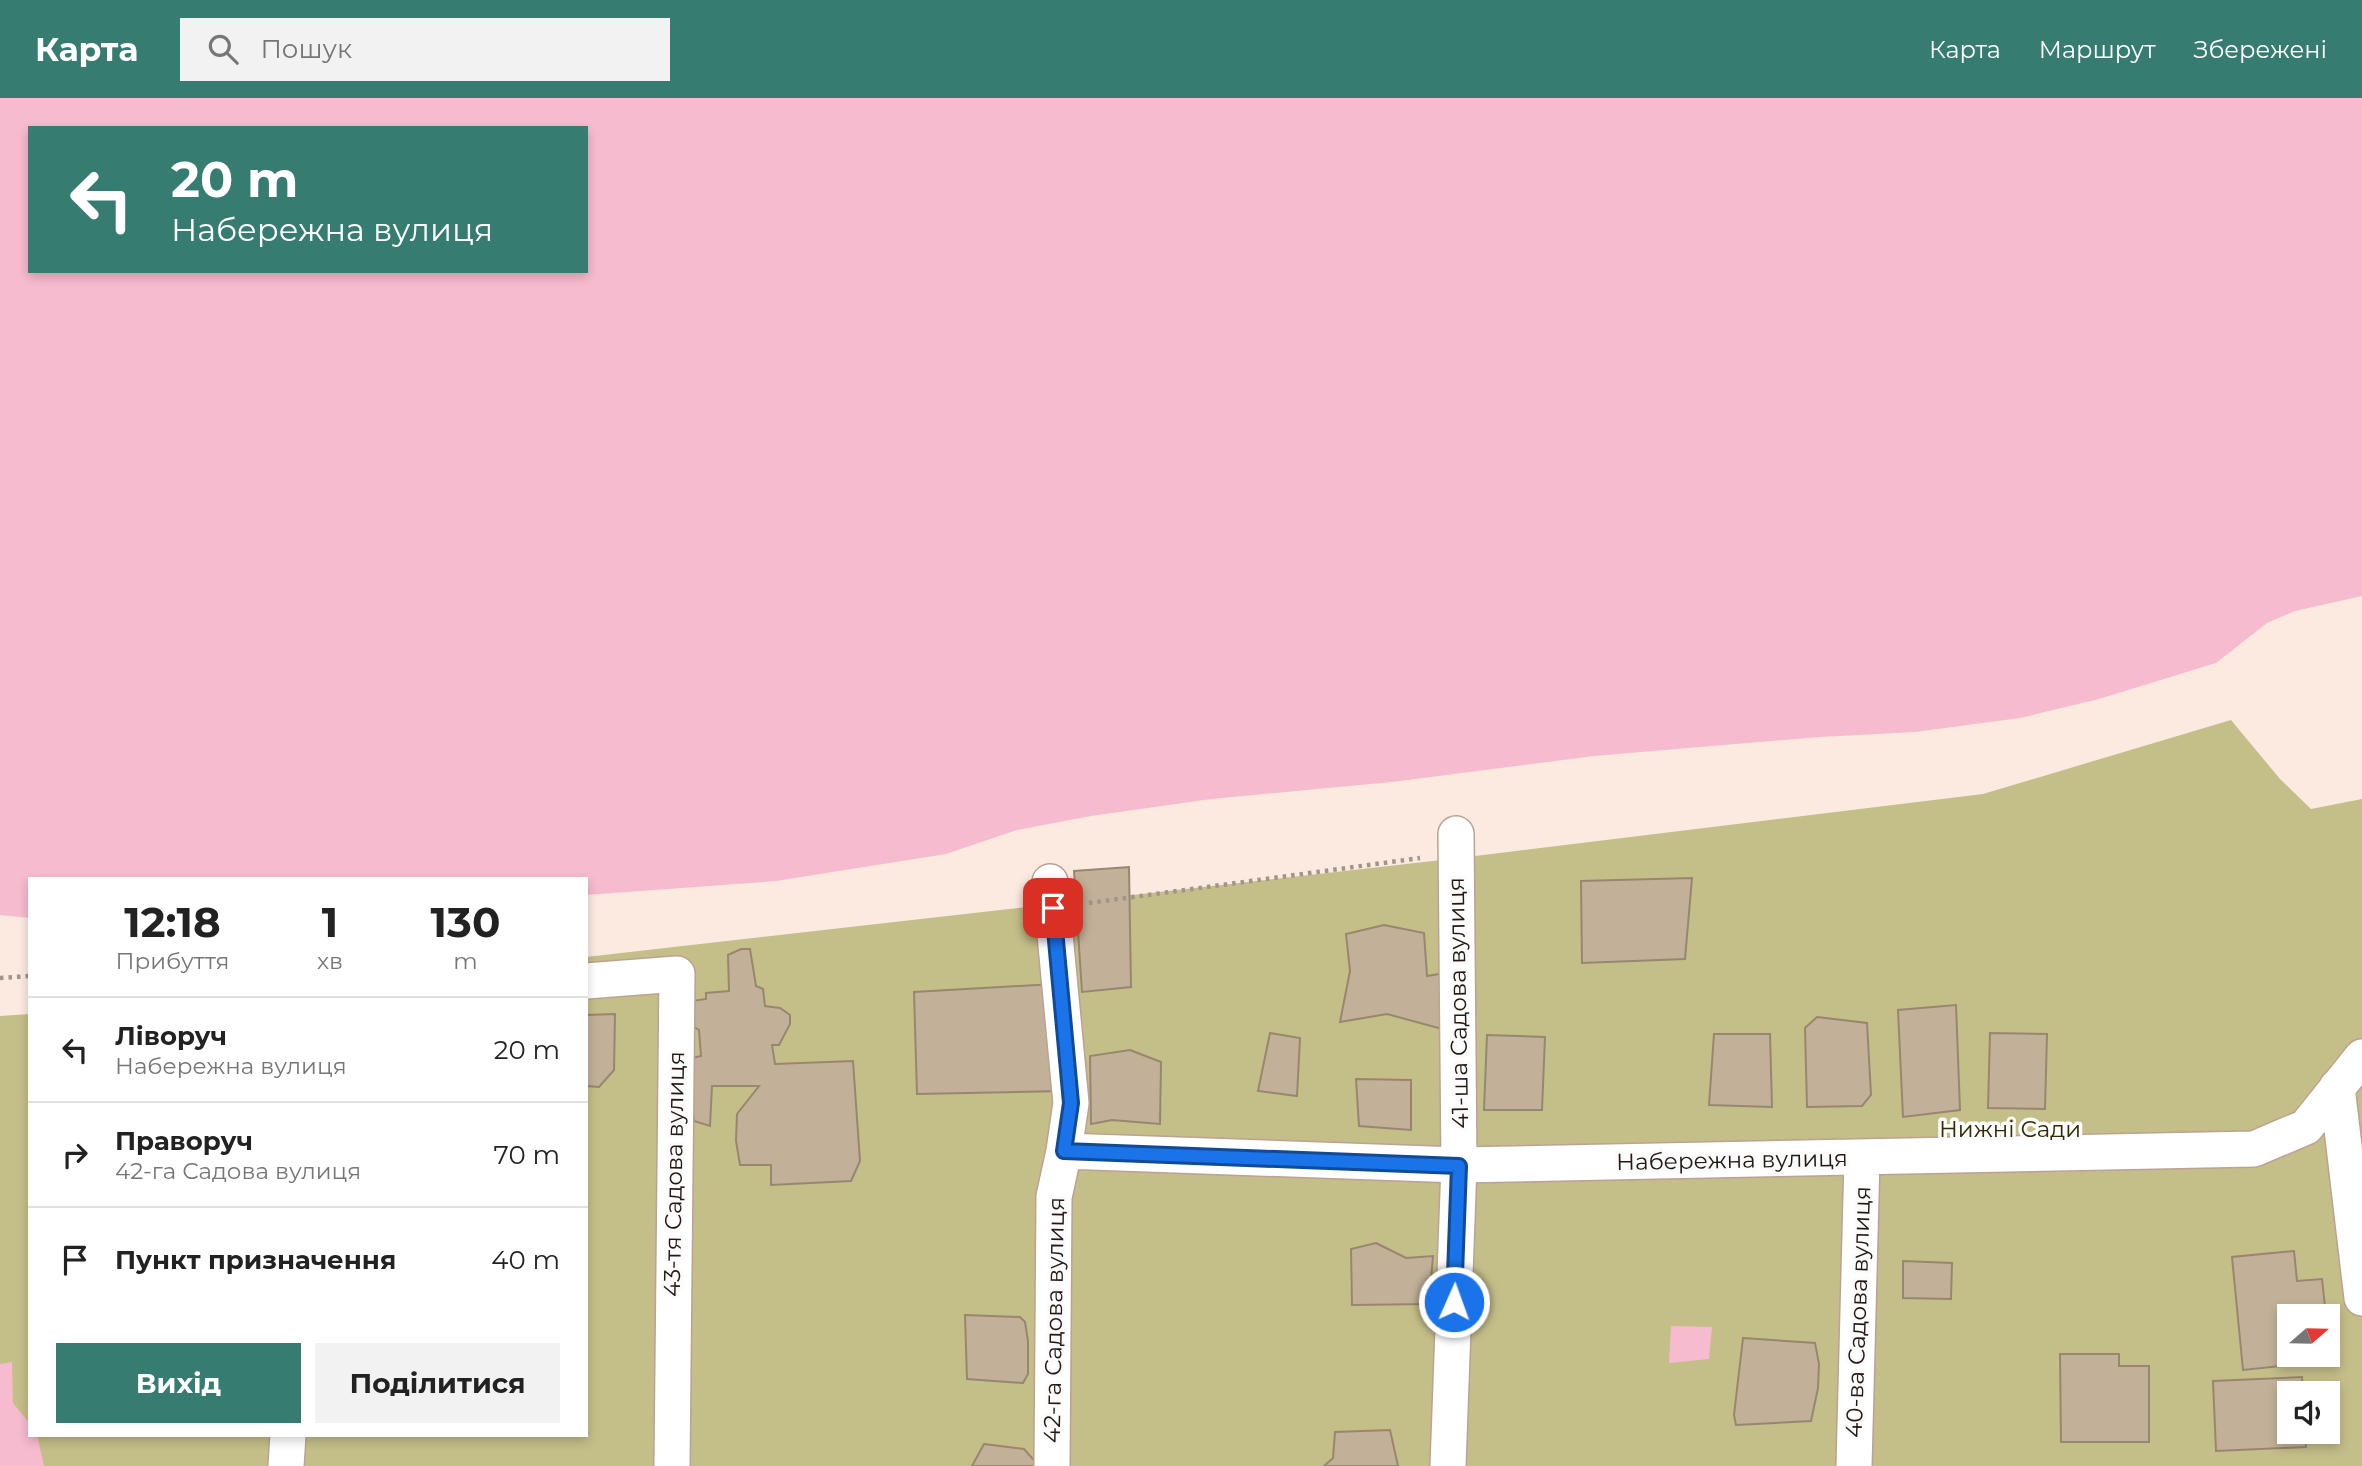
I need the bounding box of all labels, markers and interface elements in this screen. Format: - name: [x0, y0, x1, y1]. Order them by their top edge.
- search box: [180, 18, 670, 81]
- text: Карта: [35, 29, 138, 69]
- icon: search: [204, 30, 242, 68]
- text: Пошук: [260, 33, 352, 65]
- text: Карта: [1929, 35, 2001, 64]
- text: Маршрут: [2039, 35, 2156, 64]
- text: Збережені: [2194, 35, 2327, 64]
- text: 20 m: [171, 150, 298, 209]
- icon: left: [56, 154, 147, 245]
- text: Набережна вулиця: [171, 210, 493, 249]
- street label: 41-ша Садова вулиця: [1442, 877, 1474, 1129]
- pin: [1023, 878, 1083, 938]
- icon: arrive: [1034, 889, 1072, 927]
- text: 12:18: [124, 896, 221, 948]
- text: 1: [322, 896, 338, 948]
- text: 130: [431, 896, 500, 948]
- text: Прибуття: [116, 947, 229, 975]
- text: хв: [317, 947, 343, 975]
- text: m: [453, 947, 478, 975]
- text: Ліворуч: [115, 1020, 227, 1052]
- icon: left: [56, 1031, 94, 1069]
- text: 20 m: [494, 1034, 560, 1066]
- street label: 43-тя Садова вулиця: [658, 1051, 690, 1297]
- text: Набережна вулиця: [115, 1052, 347, 1080]
- park label: Нижні Сади: [1939, 1115, 2081, 1143]
- text: Праворуч: [115, 1125, 253, 1157]
- icon: right: [56, 1136, 94, 1174]
- text: 70 m: [494, 1139, 560, 1171]
- street label: Набережна вулиця: [1616, 1144, 1848, 1176]
- text: 42-га Садова вулиця: [115, 1157, 361, 1185]
- street label: 40-ва Садова вулиця: [1840, 1186, 1876, 1438]
- street label: 42-га Садова вулиця: [1038, 1197, 1070, 1443]
- icon: arrive: [56, 1241, 94, 1279]
- text: Пункт призначення: [115, 1244, 396, 1276]
- text: 40 m: [491, 1244, 560, 1276]
- position arrow: [1417, 1265, 1491, 1339]
- north arrow: [2277, 1304, 2340, 1367]
- map controls: [2277, 1304, 2340, 1444]
- button: Вихід: [56, 1343, 301, 1423]
- button: Поділитися: [315, 1343, 560, 1423]
- button: sound: [2277, 1381, 2340, 1444]

